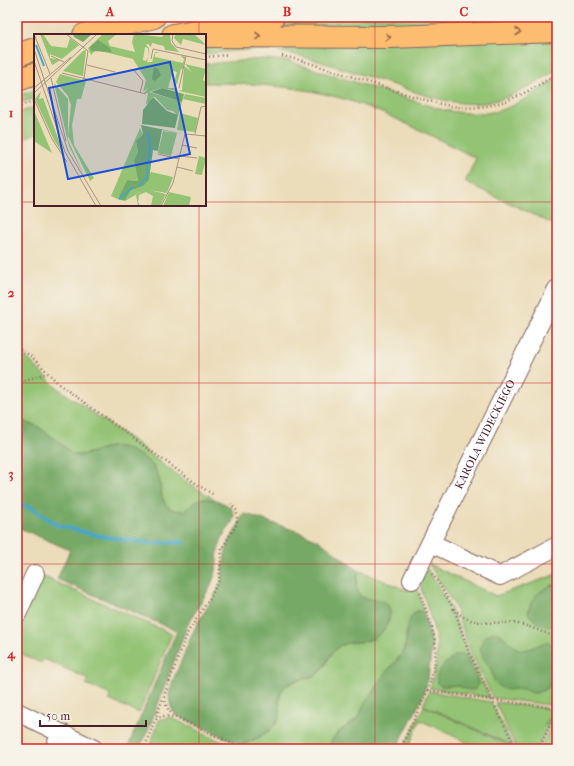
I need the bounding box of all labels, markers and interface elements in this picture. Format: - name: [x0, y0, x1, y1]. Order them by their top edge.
- text: A: [105, 4, 115, 19]
- text: B: [283, 4, 292, 19]
- text: C: [460, 4, 469, 19]
- one-way arrow: [515, 28, 521, 37]
- one-way arrow: [255, 32, 261, 40]
- one-way arrow: [385, 33, 391, 41]
- inset map: [34, 34, 206, 206]
- text: 1: [9, 105, 14, 120]
- text: 2: [8, 285, 15, 300]
- street label: KAROLA WIDECKIEGO: [452, 377, 518, 491]
- text: 3: [8, 466, 14, 482]
- text: 4: [6, 646, 16, 662]
- scale bar: [40, 702, 146, 728]
- text: 50 m: [46, 709, 70, 723]

